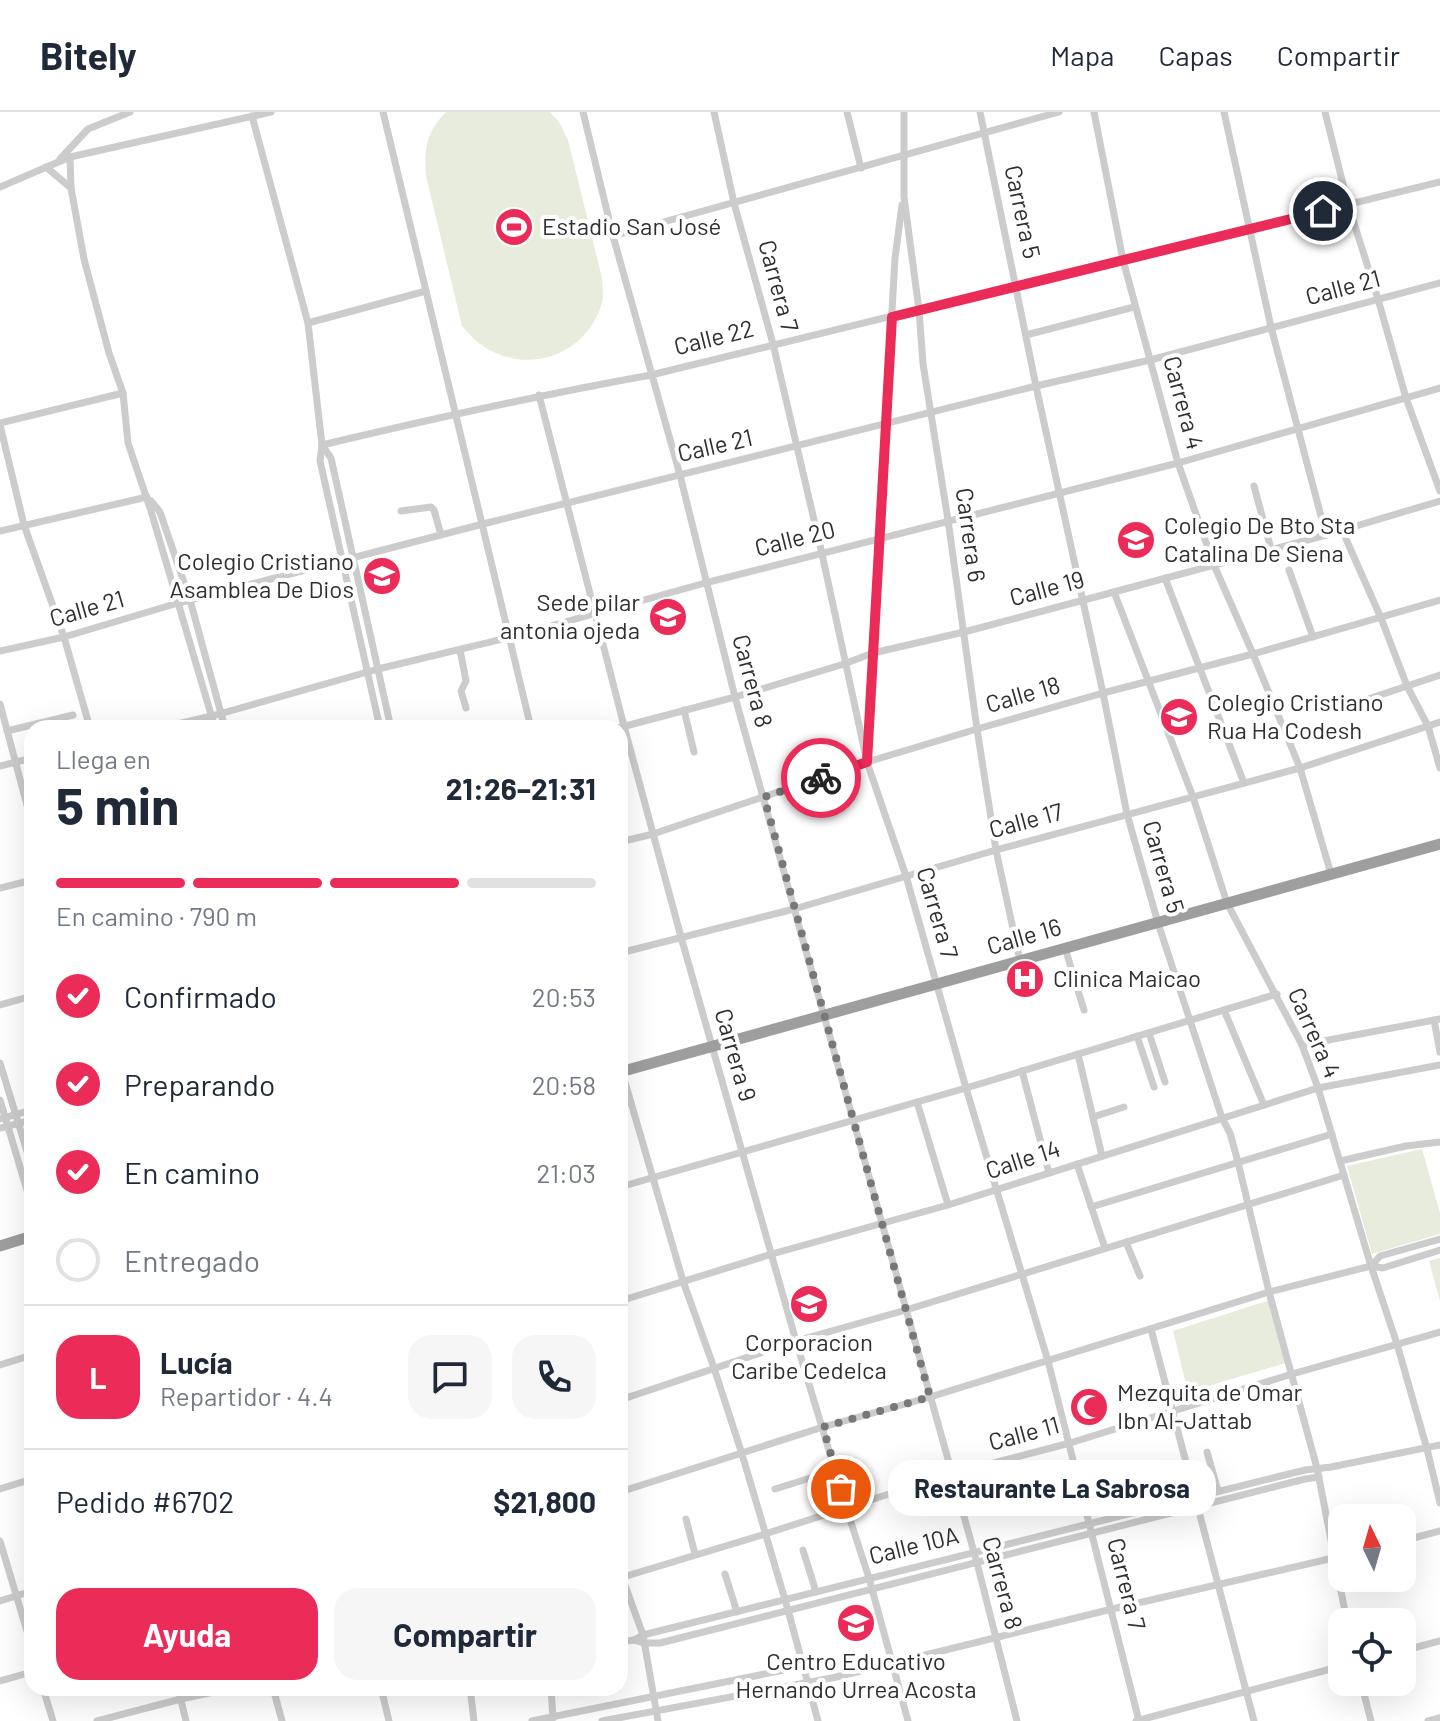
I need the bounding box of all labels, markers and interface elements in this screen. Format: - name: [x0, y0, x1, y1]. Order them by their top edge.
- text: Bitely: [40, 32, 137, 78]
- text: Mapa: [1050, 38, 1114, 72]
- text: Capas: [1158, 38, 1233, 72]
- text: Compartir: [1277, 38, 1400, 72]
- street label: Carrera 5: [999, 162, 1048, 261]
- pin: [1289, 177, 1357, 245]
- icon: home: [1301, 189, 1345, 233]
- sports icon: Estadio San José: [493, 206, 535, 248]
- place label: Estadio San José: [542, 211, 721, 240]
- street label: Carrera 7: [753, 236, 806, 335]
- street label: Calle 21: [1302, 263, 1383, 310]
- street label: Calle 22: [671, 313, 756, 360]
- street label: Carrera 4: [1158, 353, 1211, 453]
- street label: Calle 21: [674, 422, 755, 467]
- street label: Carrera 6: [951, 486, 992, 584]
- place label: Colegio De Bto Sta Catalina De Siena: [1164, 510, 1355, 567]
- street label: Calle 20: [751, 514, 838, 562]
- school or university icon: Colegio De Bto Sta Catalina De Siena: [1115, 519, 1157, 561]
- place label: Colegio Cristiano Asamblea De Dios: [169, 546, 354, 603]
- school or university icon: Colegio Cristiano Asamblea De Dios: [361, 555, 403, 597]
- street label: Calle 19: [1006, 564, 1087, 611]
- street label: Calle 21: [46, 583, 127, 632]
- place label: Sede pilar antonia ojeda: [500, 587, 640, 644]
- school or university icon: Sede pilar antonia ojeda: [647, 596, 689, 638]
- street label: Carrera 8: [727, 631, 780, 730]
- street label: Calle 18: [982, 669, 1063, 718]
- place label: Colegio Cristiano Rua Ha Codesh: [1207, 687, 1384, 744]
- school or university icon: Colegio Cristiano Rua Ha Codesh: [1158, 696, 1200, 738]
- courier: [781, 738, 861, 818]
- text: Llega en: [56, 743, 151, 774]
- icon: bike: [799, 756, 843, 800]
- text: 21:26–21:31: [446, 770, 596, 806]
- text: 5 min: [56, 773, 180, 835]
- street label: Calle 17: [986, 796, 1066, 843]
- street label: Carrera 5: [1137, 817, 1191, 916]
- street label: Carrera 7: [912, 863, 965, 962]
- text: En camino · 790 m: [56, 900, 257, 931]
- street label: Calle 16: [983, 911, 1064, 960]
- hospital icon: Clinica Maicao: [1004, 958, 1046, 1000]
- place label: Clinica Maicao: [1053, 963, 1201, 992]
- icon: check: [56, 974, 100, 1018]
- text: Confirmado: [124, 978, 277, 1014]
- text: 20:53: [532, 981, 596, 1012]
- street label: Carrera 4: [1283, 983, 1348, 1082]
- street label: Carrera 9: [709, 1005, 763, 1104]
- icon: check: [56, 1062, 100, 1106]
- text: Preparando: [124, 1066, 275, 1102]
- text: 20:58: [532, 1069, 596, 1100]
- street label: Calle 14: [981, 1133, 1064, 1184]
- icon: check: [56, 1150, 100, 1194]
- text: En camino: [124, 1154, 260, 1190]
- text: 21:03: [536, 1157, 596, 1188]
- text: Entregado: [124, 1242, 260, 1278]
- school or university icon: Corporacion Caribe Cedelca: [788, 1283, 830, 1325]
- place label: Corporacion Caribe Cedelca: [731, 1327, 887, 1384]
- button: chat: [408, 1335, 492, 1419]
- button: phone: [512, 1335, 596, 1419]
- text: Lucía: [160, 1344, 233, 1380]
- text: L: [89, 1359, 107, 1395]
- place label: Mezquita de Omar Ibn Al-Jattab: [1117, 1377, 1302, 1434]
- text: Repartidor · 4.4: [160, 1380, 333, 1411]
- mosque icon: Mezquita de Omar Ibn Al-Jattab: [1068, 1386, 1110, 1428]
- street label: Calle 11: [985, 1409, 1062, 1456]
- pin: [807, 1455, 875, 1523]
- callout: Restaurante La Sabrosa: [889, 1461, 1217, 1517]
- icon: bag: [819, 1467, 863, 1511]
- text: Restaurante La Sabrosa: [914, 1472, 1190, 1503]
- text: Pedido #6702: [56, 1483, 234, 1519]
- text: $21,800: [493, 1483, 596, 1519]
- north arrow: [1328, 1504, 1416, 1592]
- map controls: [1328, 1504, 1416, 1696]
- street label: Calle 10A: [866, 1519, 962, 1570]
- street label: Carrera 8: [977, 1533, 1030, 1632]
- street label: Carrera 7: [1102, 1535, 1153, 1633]
- button: Ayuda: [56, 1588, 318, 1680]
- button: Compartir: [334, 1588, 596, 1680]
- school or university icon: Centro Educativo Hernando Urrea Acosta: [835, 1602, 877, 1644]
- button: locate: [1328, 1608, 1416, 1696]
- place label: Centro Educativo Hernando Urrea Acosta: [735, 1646, 977, 1703]

